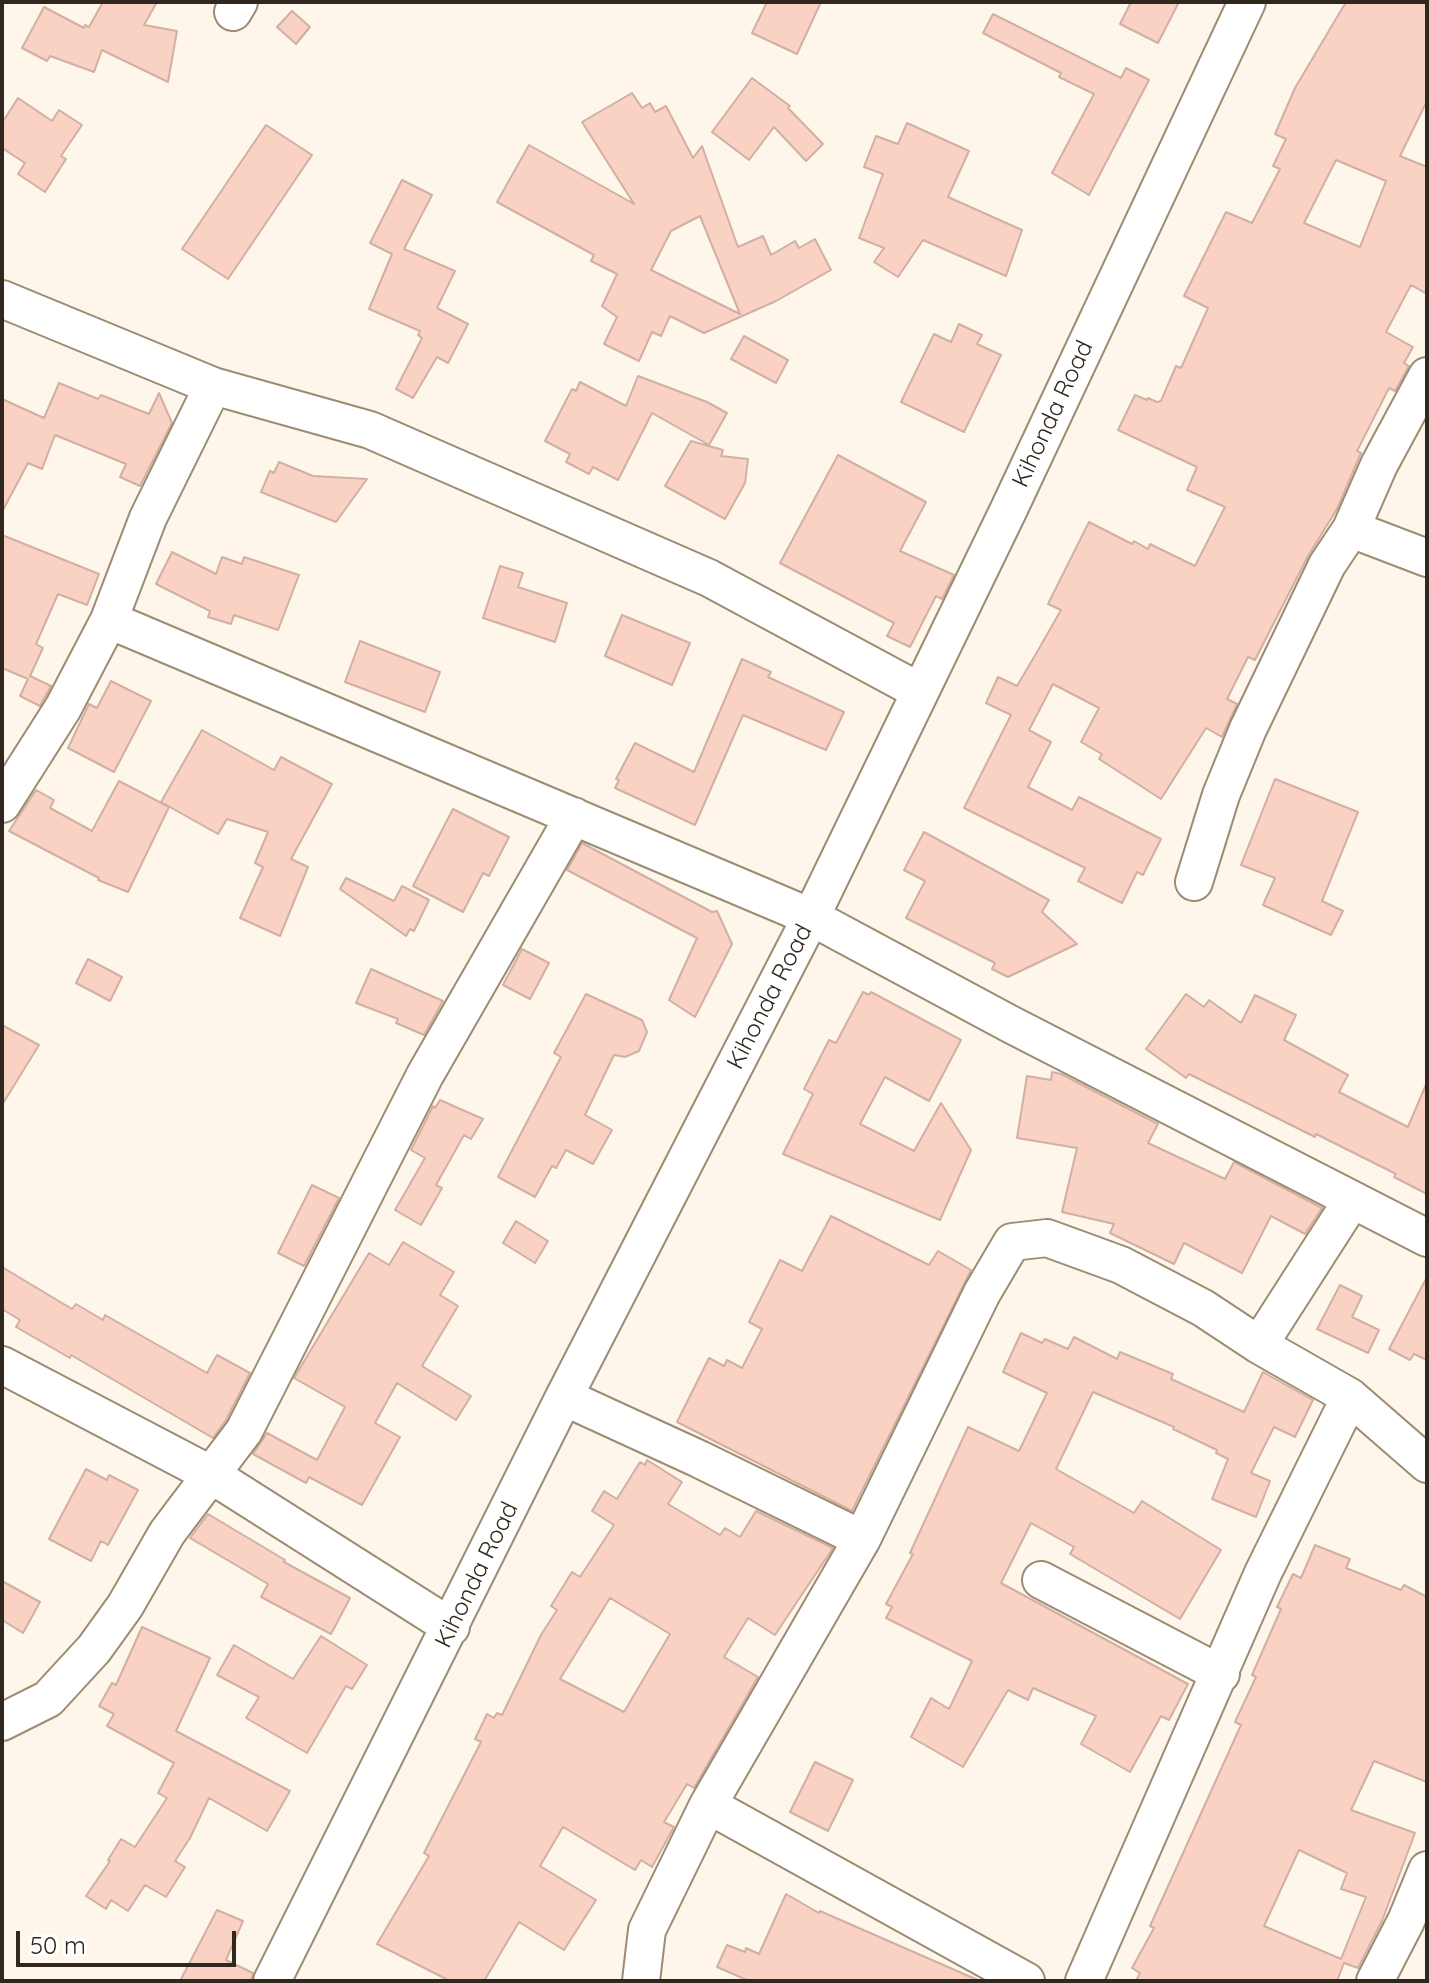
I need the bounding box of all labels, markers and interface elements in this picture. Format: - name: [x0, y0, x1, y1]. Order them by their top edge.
- street label: Kihonda Road: [1006, 336, 1100, 492]
- street label: Kihonda Road: [721, 920, 819, 1074]
- street label: Kihonda Road: [429, 1497, 525, 1653]
- scale bar: [20, 1915, 240, 1965]
- text: 50 m: [30, 1930, 86, 1960]

